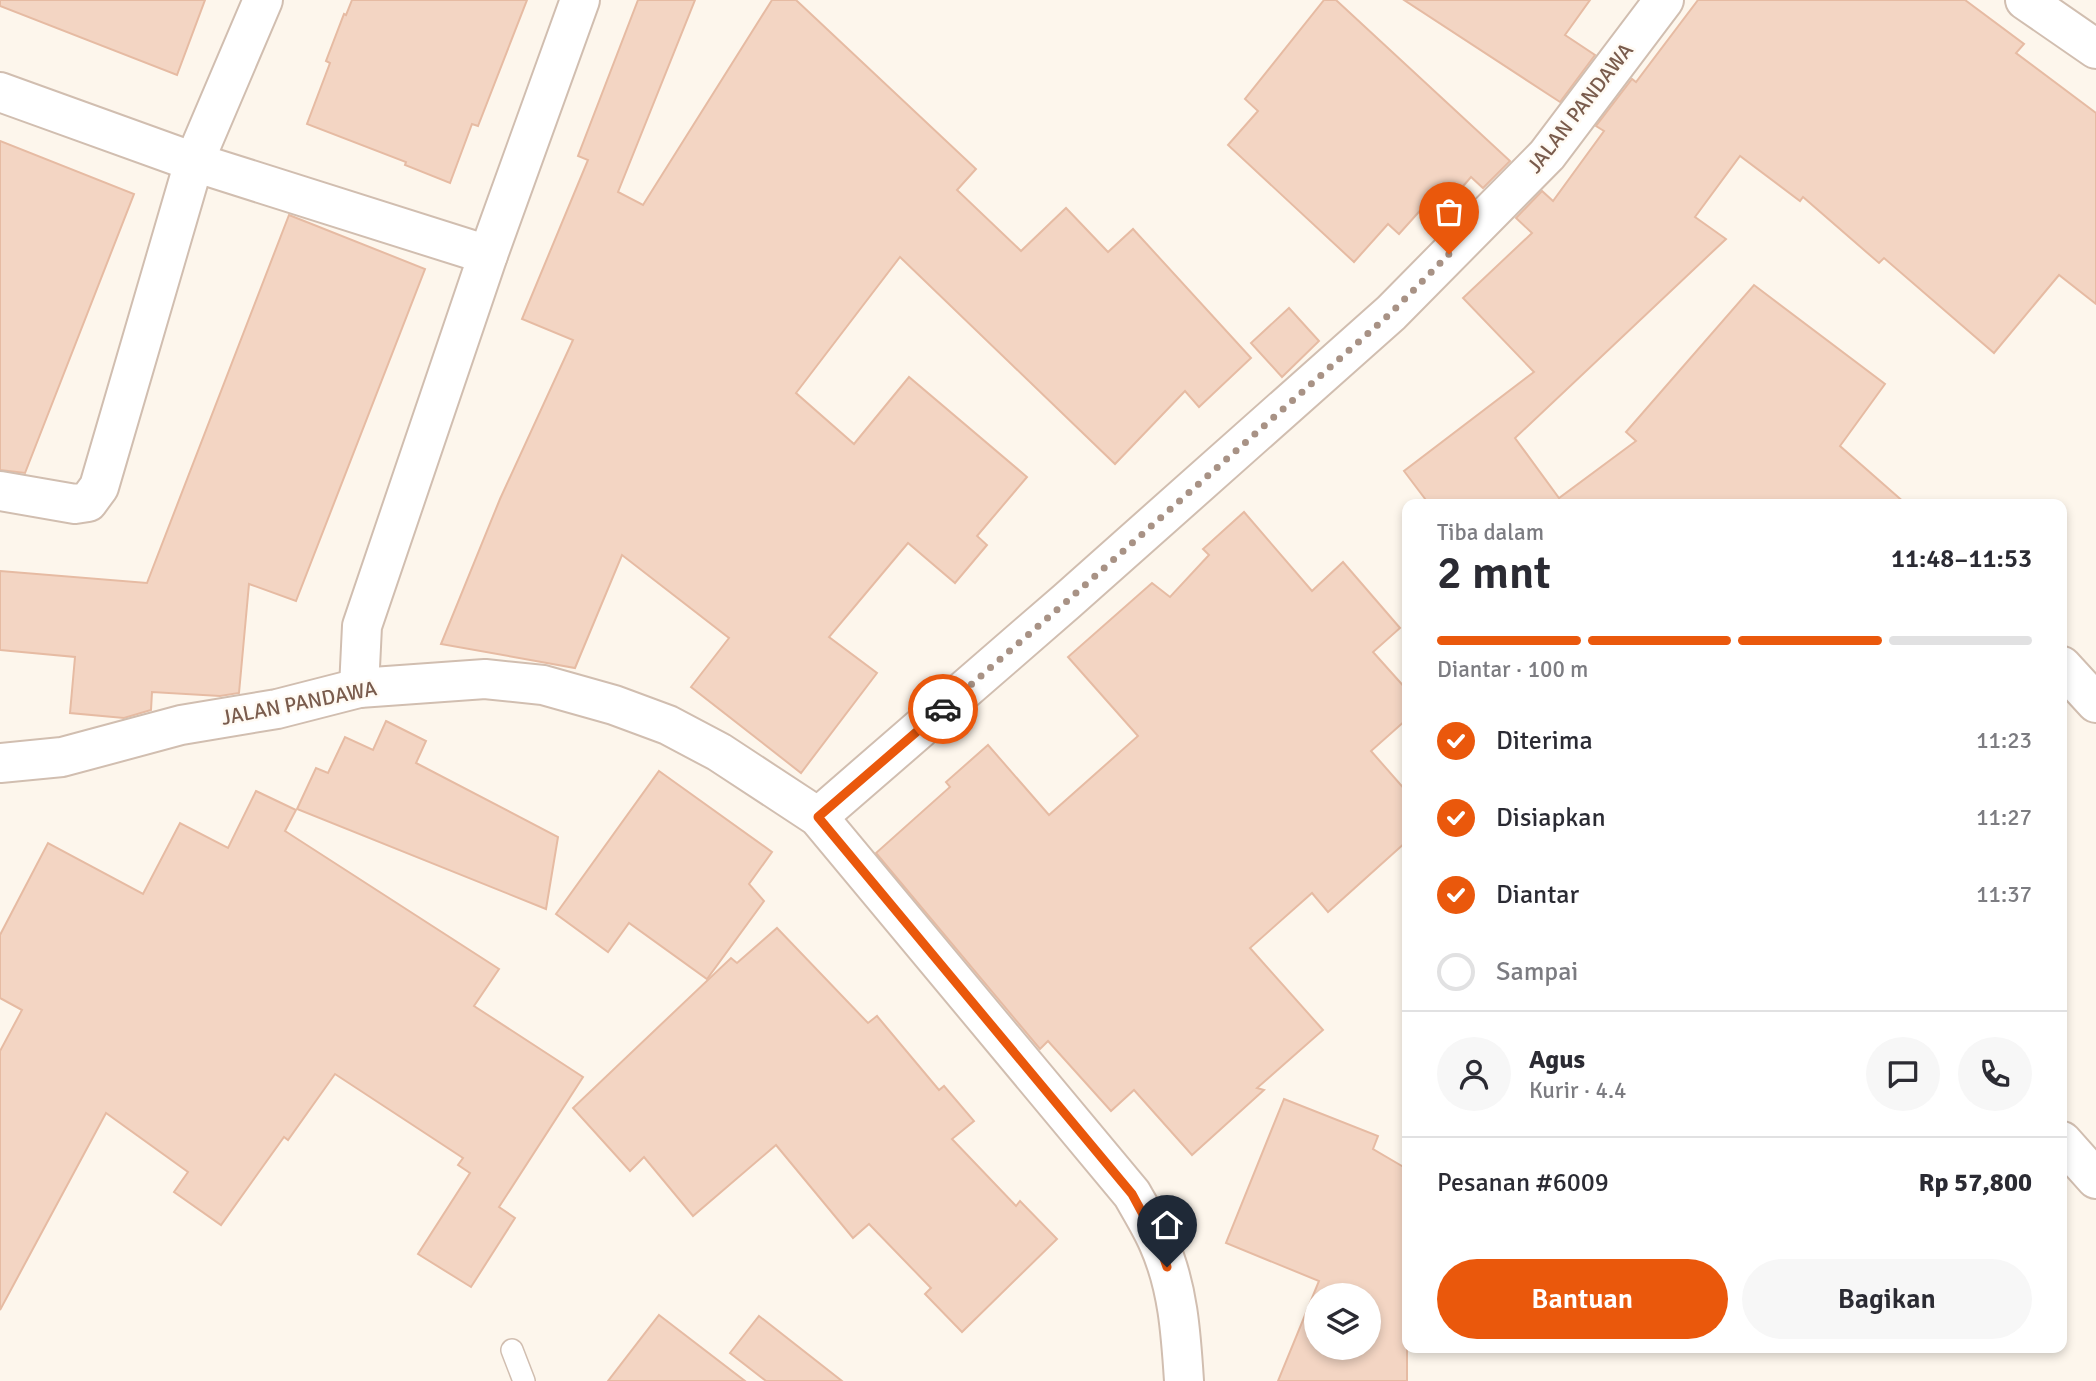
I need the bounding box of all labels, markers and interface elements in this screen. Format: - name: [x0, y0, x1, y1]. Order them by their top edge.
- street label: JALAN PANDAWA: [1521, 38, 1639, 178]
- pin: [1419, 182, 1479, 254]
- icon: bag: [1430, 193, 1468, 231]
- text: Tiba dalam: [1437, 518, 1544, 547]
- text: 11:48–11:53: [1891, 543, 2032, 575]
- text: 2 mnt: [1437, 545, 1551, 601]
- text: Diantar · 100 m: [1437, 655, 1588, 684]
- courier: [908, 674, 978, 744]
- street label: JALAN PANDAWA: [219, 675, 379, 731]
- icon: car: [924, 690, 962, 728]
- icon: check: [1437, 722, 1475, 760]
- text: Diterima: [1496, 725, 1593, 757]
- text: 11:23: [1976, 726, 2032, 755]
- icon: check: [1437, 799, 1475, 837]
- text: Disiapkan: [1496, 802, 1606, 834]
- text: 11:27: [1976, 803, 2032, 832]
- icon: check: [1437, 876, 1475, 914]
- text: Diantar: [1496, 879, 1579, 911]
- text: 11:37: [1976, 880, 2032, 909]
- text: Sampai: [1496, 956, 1578, 988]
- button: person: [1437, 1037, 1511, 1111]
- button: chat: [1866, 1037, 1940, 1111]
- button: phone: [1958, 1037, 2032, 1111]
- text: Agus: [1529, 1044, 1585, 1076]
- text: Kurir · 4.4: [1529, 1076, 1626, 1105]
- text: Pesanan #6009: [1437, 1167, 1609, 1199]
- text: Rp 57,800: [1918, 1167, 2032, 1199]
- pin: [1137, 1195, 1197, 1267]
- icon: home: [1148, 1206, 1186, 1244]
- button: Bantuan: [1437, 1259, 1728, 1339]
- button: Bagikan: [1742, 1259, 2032, 1339]
- map controls: [1304, 1283, 1381, 1360]
- button: layers: [1304, 1283, 1381, 1360]

